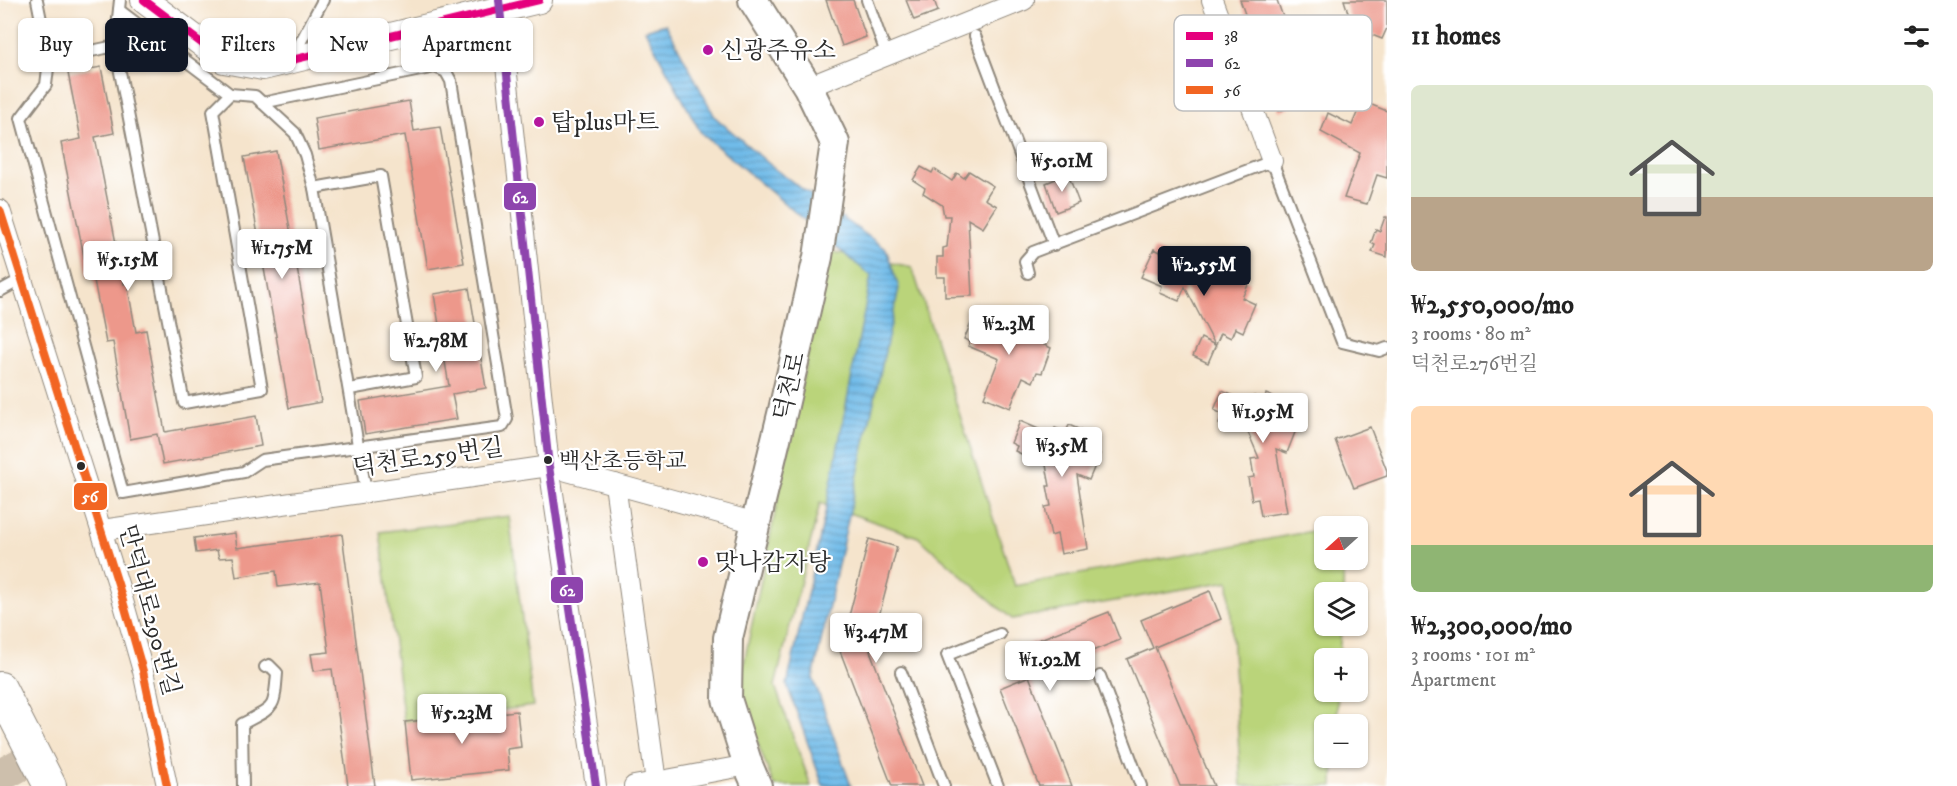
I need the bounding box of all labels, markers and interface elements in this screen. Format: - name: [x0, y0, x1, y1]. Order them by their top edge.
- legend: [1174, 15, 1372, 111]
- chip: Buy: [18, 18, 93, 72]
- chip: Rent: [105, 18, 188, 72]
- chip: Filters: [200, 18, 296, 72]
- chip: New: [308, 18, 389, 72]
- chip: Apartment: [401, 18, 533, 72]
- text: 11 homes: [1411, 20, 1501, 53]
- icon: filters: [1900, 20, 1933, 53]
- text: 38: [1224, 27, 1238, 47]
- place label: 신광주유소: [720, 36, 836, 66]
- marker: 신광주유소: [701, 43, 715, 57]
- text: 62: [1224, 54, 1240, 74]
- text: 56: [1224, 81, 1241, 101]
- place label: 탑plus마트: [551, 108, 659, 138]
- marker: 탑plus마트: [532, 115, 546, 129]
- icon: home: [1618, 124, 1726, 232]
- pin: ₩5.01M: [1013, 142, 1111, 193]
- text: ₩5.01M: [1031, 149, 1093, 174]
- line badge: 62: [503, 182, 537, 211]
- text: 62: [512, 188, 529, 208]
- pin: ₩1.75M: [233, 229, 331, 280]
- text: ₩1.75M: [251, 236, 313, 261]
- pin: ₩5.15M: [79, 241, 177, 292]
- pin: ₩2.55M: [1155, 246, 1253, 297]
- text: ₩5.15M: [97, 248, 159, 273]
- text: ₩2.55M: [1172, 253, 1236, 278]
- text: ₩2,550,000/mo: [1411, 289, 1574, 322]
- pin: ₩2.3M: [967, 305, 1051, 356]
- text: ₩2.3M: [983, 312, 1035, 337]
- pin: ₩2.78M: [387, 322, 485, 373]
- text: 3 rooms · 80 m²: [1411, 322, 1531, 347]
- text: ₩2.78M: [404, 329, 468, 354]
- street label: 덕천로: [768, 349, 812, 423]
- text: 덕천로276번길: [1411, 352, 1538, 377]
- pin: ₩1.95M: [1214, 393, 1312, 444]
- text: ₩1.95M: [1232, 400, 1294, 425]
- pin: ₩3.5M: [1020, 427, 1104, 478]
- street label: 덕천로259번길: [351, 433, 505, 483]
- text: ₩3.5M: [1036, 434, 1088, 459]
- icon: home: [1618, 445, 1726, 553]
- place label: 백산초등학교: [559, 448, 687, 475]
- marker: 백산초등학교: [542, 454, 554, 466]
- unlabelled marker: [75, 460, 87, 472]
- line badge: 56: [73, 482, 108, 511]
- text: 56: [81, 487, 100, 507]
- north arrow: [1314, 516, 1368, 570]
- map controls: [1314, 516, 1368, 768]
- street label: 만덕대로290번길: [112, 521, 186, 699]
- place label: 맛나감자탕: [715, 548, 832, 578]
- marker: 맛나감자탕: [696, 555, 710, 569]
- line badge: 62: [550, 576, 584, 604]
- text: 62: [559, 581, 576, 601]
- button: layers: [1314, 582, 1368, 636]
- text: ₩2,300,000/mo: [1411, 610, 1572, 643]
- pin: ₩3.47M: [827, 613, 925, 664]
- text: ₩3.47M: [844, 620, 908, 645]
- pin: ₩1.92M: [1001, 641, 1099, 692]
- text: 3 rooms · 101 m²: [1411, 643, 1535, 668]
- text: ₩1.92M: [1019, 648, 1081, 673]
- button: +: [1314, 648, 1368, 702]
- text: Apartment: [1411, 668, 1496, 693]
- pin: ₩5.23M: [413, 694, 511, 745]
- text: ₩5.23M: [431, 701, 493, 726]
- button: −: [1314, 714, 1368, 768]

